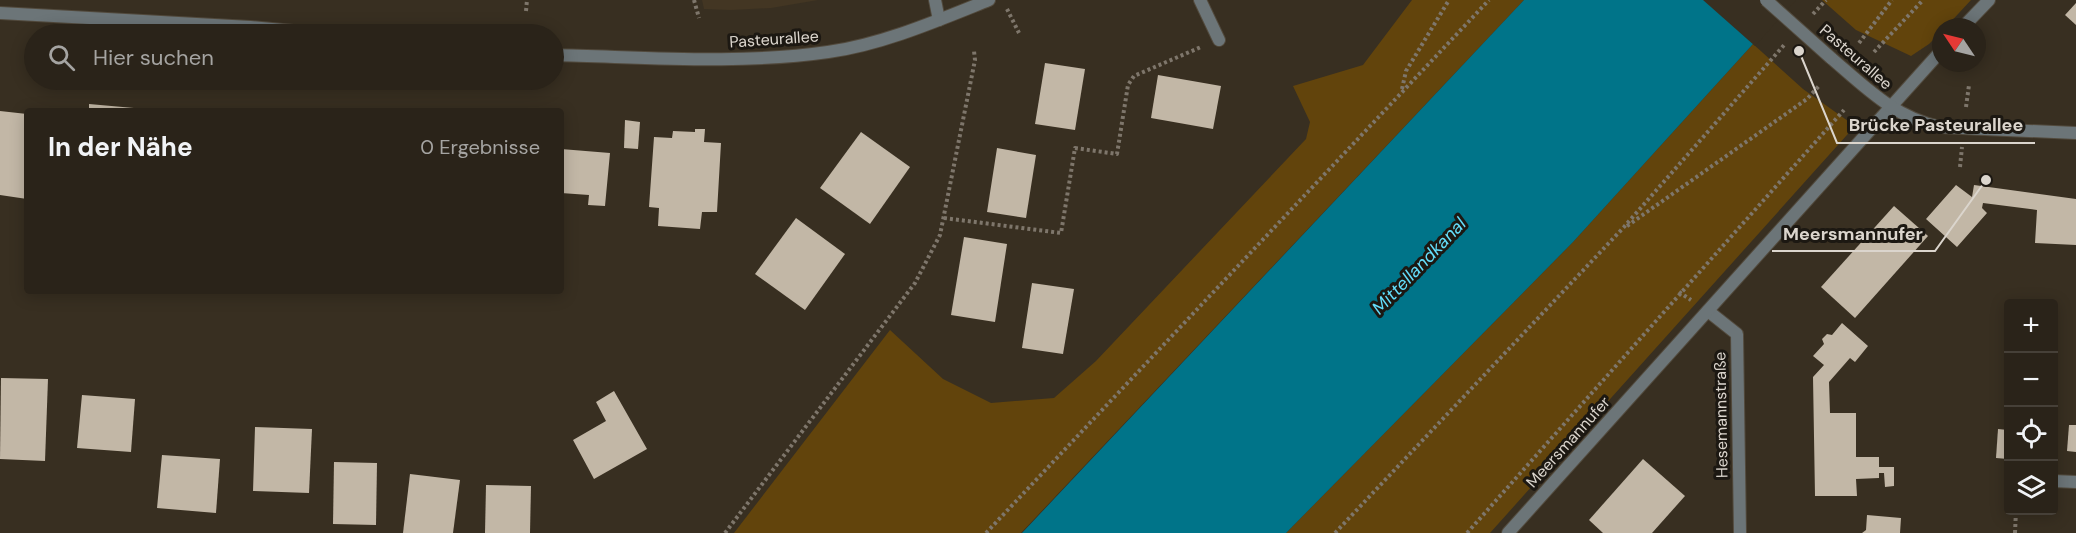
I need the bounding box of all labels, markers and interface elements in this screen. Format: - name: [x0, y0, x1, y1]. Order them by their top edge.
- north arrow: [1932, 18, 1986, 72]
- street label: Pasteurallee: [1815, 20, 1897, 94]
- search box: [24, 24, 564, 90]
- street label: Pasteurallee: [729, 25, 819, 53]
- icon: search: [45, 41, 78, 74]
- text: Hier suchen: [93, 43, 214, 72]
- callout: Brücke Pasteurallee: [1837, 107, 2035, 143]
- text: Brücke Pasteurallee: [1849, 113, 2023, 137]
- text: In der Nähe: [48, 130, 193, 164]
- text: 0 Ergebnisse: [420, 134, 540, 160]
- water label: Mittellandkanal: [1367, 212, 1472, 320]
- callout: Meersmannufer: [1772, 215, 1935, 251]
- text: Meersmannufer: [1783, 222, 1923, 246]
- map controls: [2004, 299, 2058, 515]
- button: +: [2004, 299, 2058, 353]
- street label: Hesemannstraße: [1709, 352, 1733, 478]
- button: −: [2004, 353, 2058, 407]
- street label: Meersmannufer: [1521, 392, 1615, 492]
- button: locate: [2004, 407, 2058, 461]
- button: layers: [2004, 461, 2058, 515]

